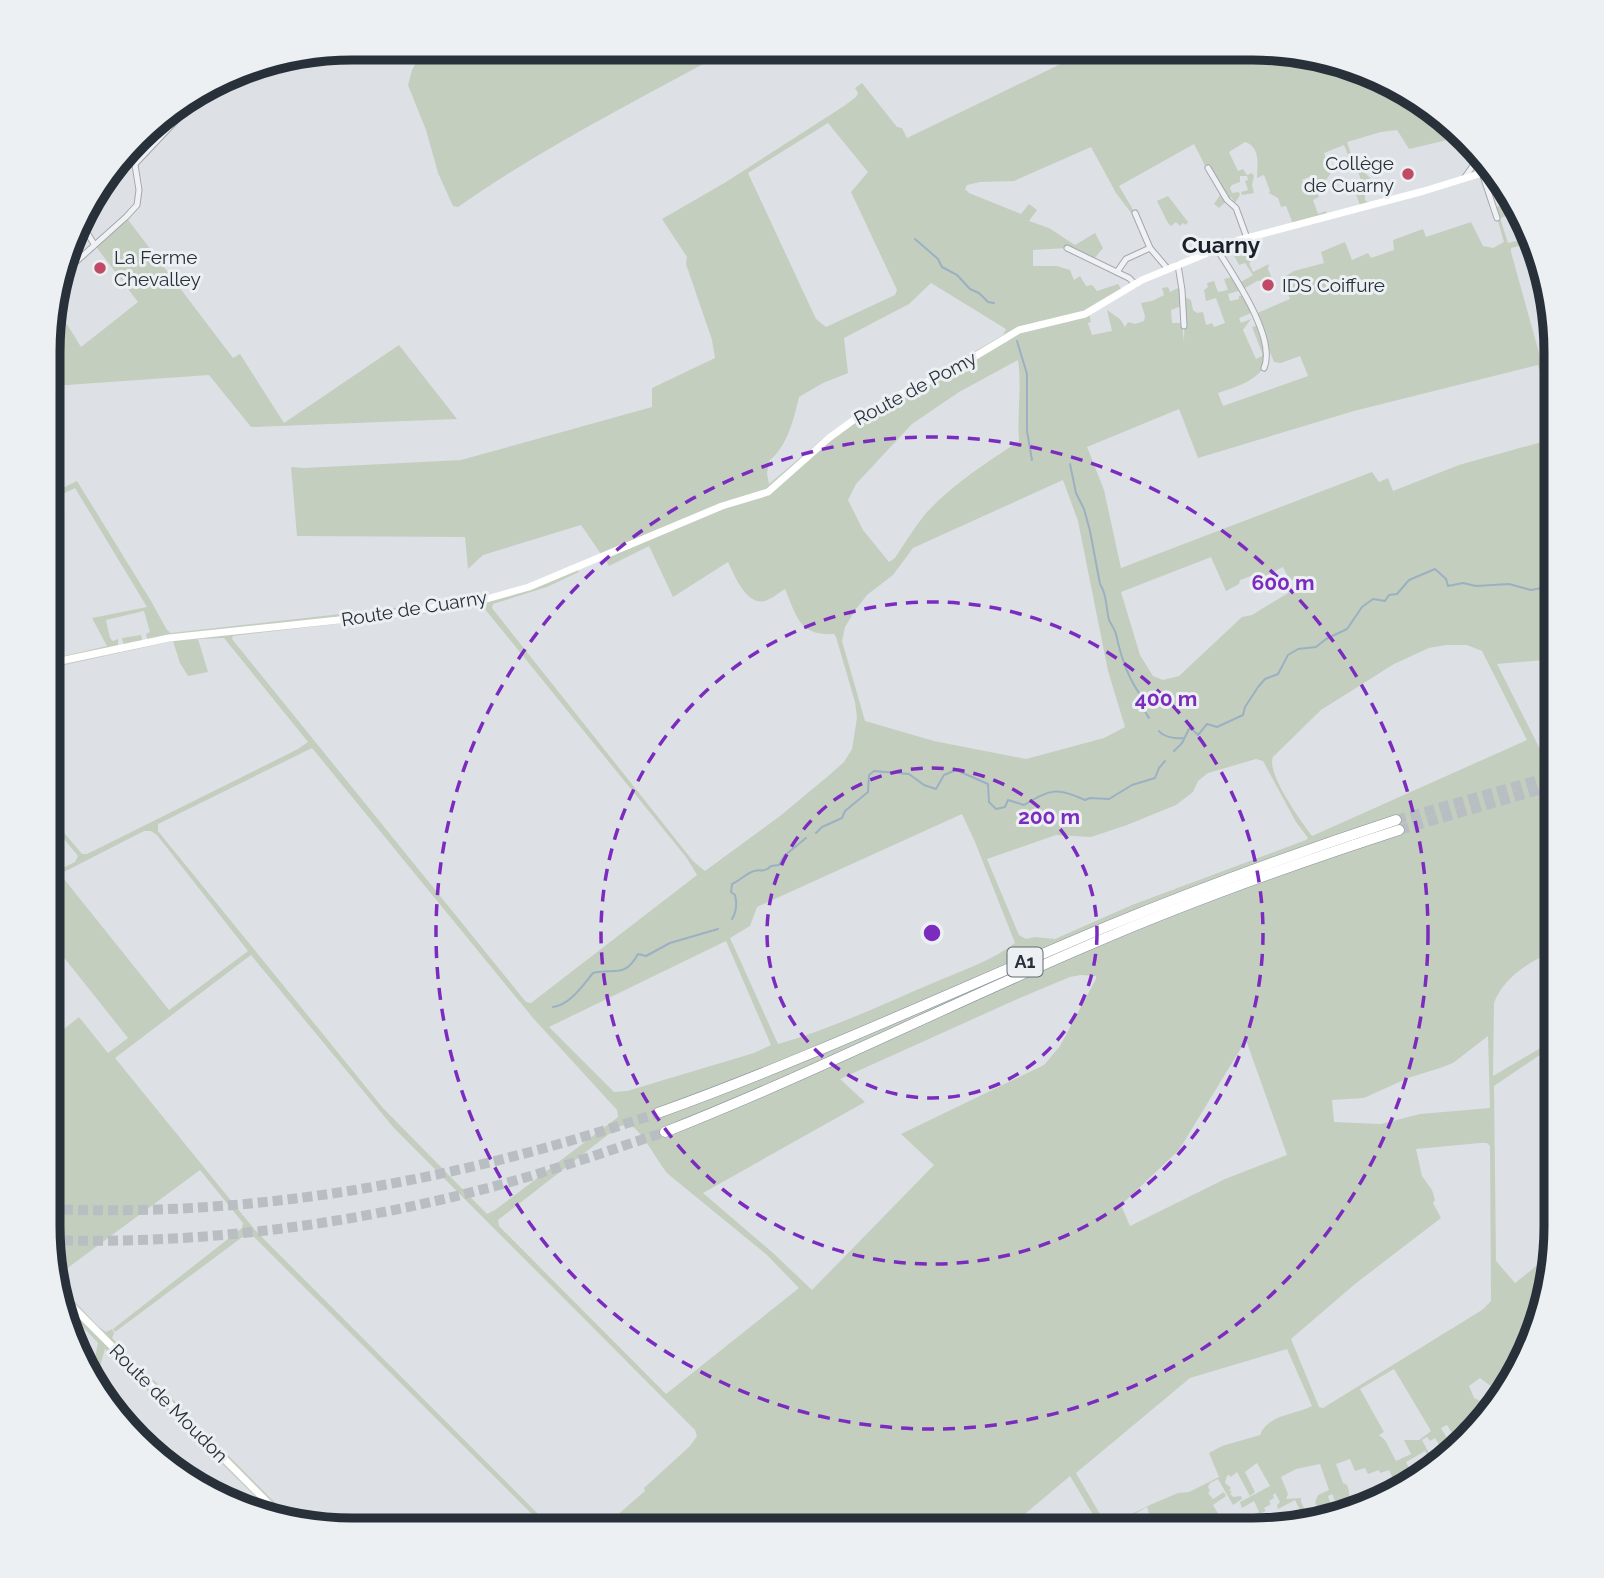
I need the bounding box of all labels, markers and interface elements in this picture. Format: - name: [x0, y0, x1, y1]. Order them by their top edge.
- place label: Collège de Cuarny: [1304, 152, 1394, 196]
- marker: Collège de Cuarny: [1400, 166, 1416, 182]
- district label: Cuarny: [1182, 231, 1261, 258]
- place label: La Ferme Chevalley: [114, 246, 201, 290]
- marker: La Ferme Chevalley: [92, 260, 108, 276]
- place label: IDS Coiffure: [1282, 274, 1385, 296]
- marker: IDS Coiffure: [1260, 277, 1276, 293]
- street label: Route de Pomy: [850, 347, 980, 429]
- text: 600 m: [1251, 570, 1315, 595]
- street label: Route de Cuarny: [340, 586, 488, 630]
- text: 400 m: [1135, 686, 1197, 711]
- text: 200 m: [1018, 804, 1080, 829]
- centre of rings: [920, 921, 944, 945]
- road number: A1: [1007, 947, 1042, 976]
- street label: Route de Moudon: [105, 1339, 233, 1467]

